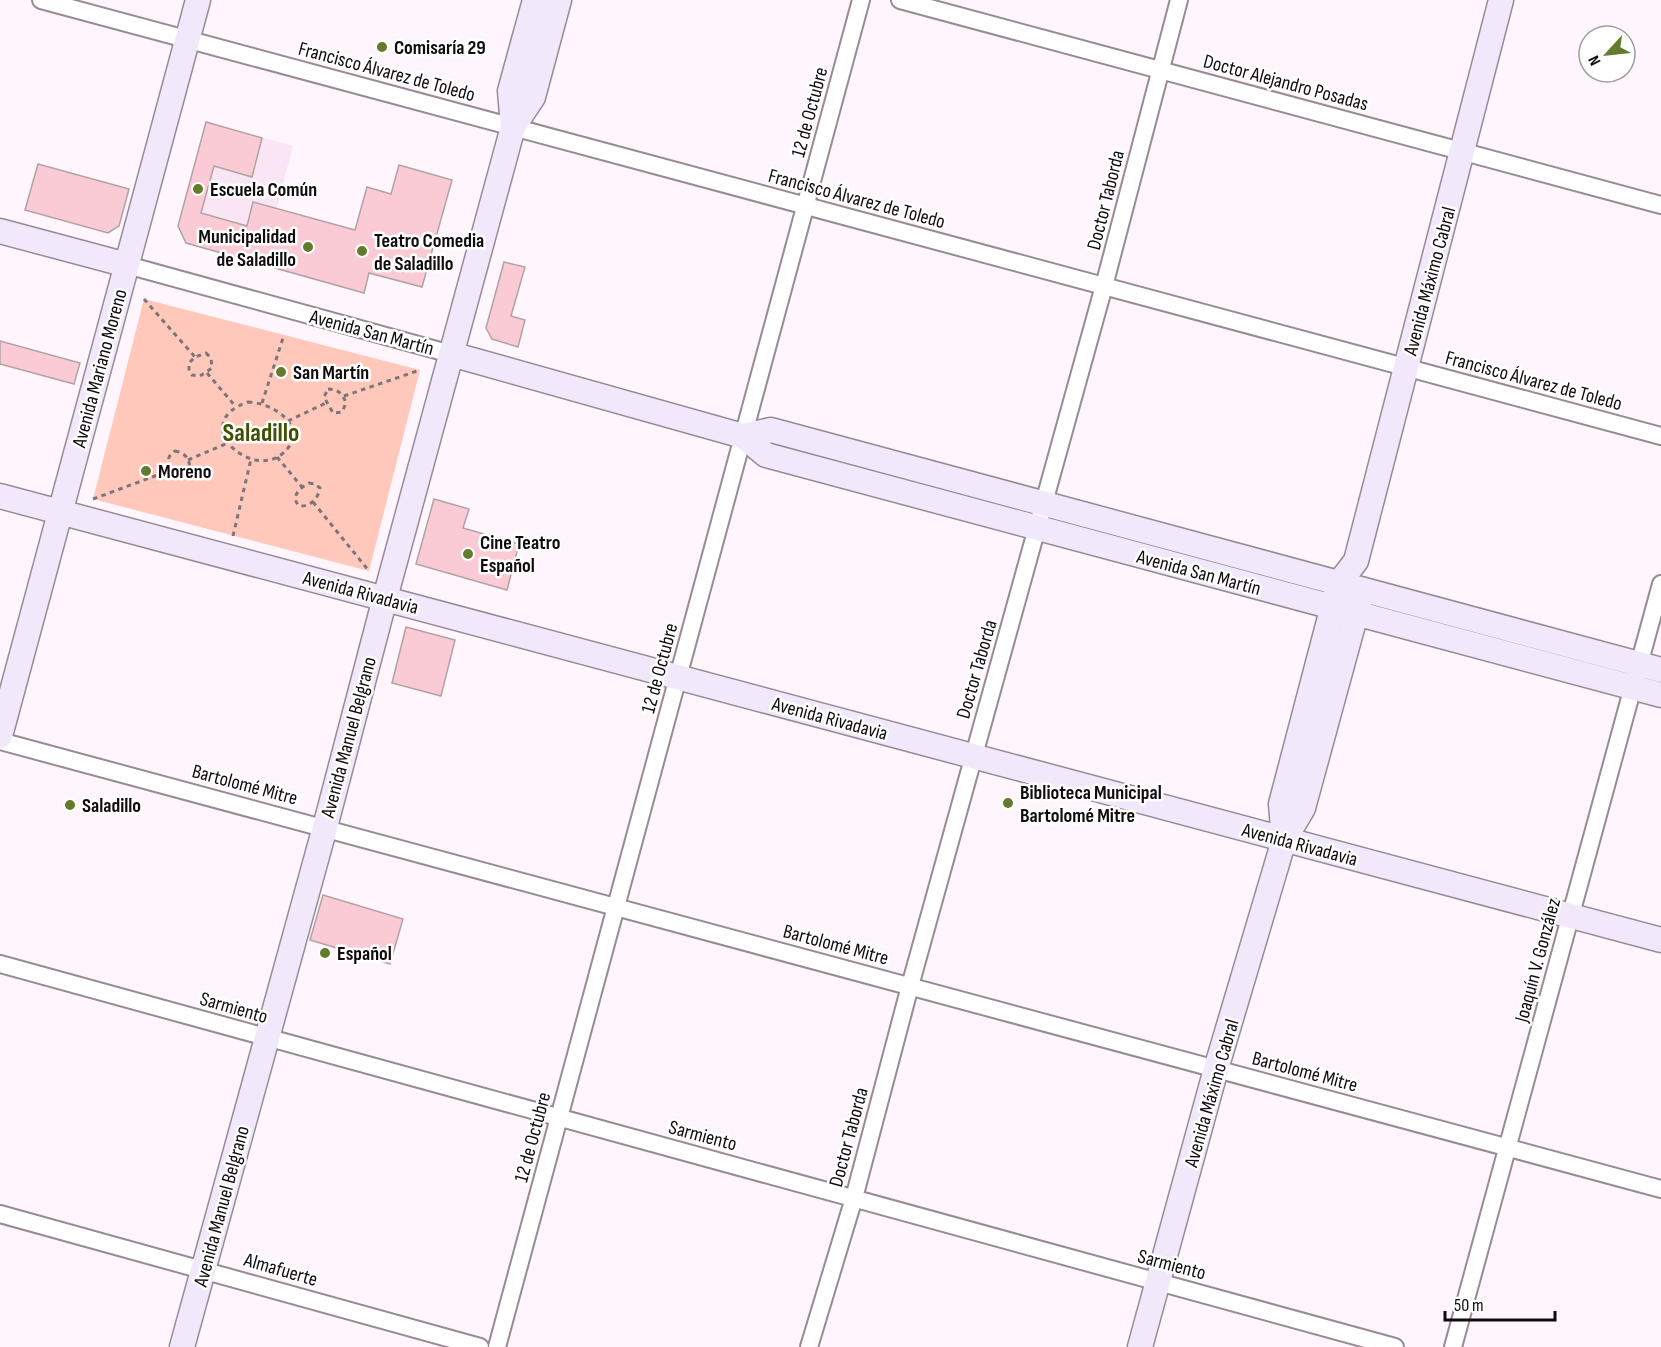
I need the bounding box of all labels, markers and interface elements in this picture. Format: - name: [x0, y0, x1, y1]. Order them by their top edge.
- north arrow: [1577, 24, 1637, 84]
- place label: Comisaría 29: [394, 36, 486, 60]
- street label: Francisco Álvarez de Toledo: [296, 37, 478, 107]
- marker: Comisaría 29: [375, 40, 389, 54]
- street label: Doctor Alejandro Posadas: [1201, 49, 1371, 117]
- text: N: [1585, 52, 1605, 68]
- street label: 12 de Octubre: [786, 65, 833, 160]
- street label: Doctor Taborda: [1082, 148, 1130, 253]
- street label: Francisco Álvarez de Toledo: [766, 164, 948, 234]
- place label: Escuela Común: [210, 178, 317, 202]
- marker: Escuela Común: [191, 182, 205, 196]
- street label: Avenida Máximo Cabral: [1398, 204, 1461, 359]
- place label: Municipalidad de Saladillo: [198, 225, 296, 272]
- place label: Teatro Comedia de Saladillo: [374, 229, 484, 276]
- marker: Municipalidad de Saladillo: [301, 240, 315, 254]
- marker: Teatro Comedia de Saladillo: [355, 244, 369, 258]
- street label: Avenida Mariano Moreno: [67, 287, 133, 451]
- street label: Avenida San Martín: [306, 305, 436, 361]
- street label: Francisco Álvarez de Toledo: [1443, 346, 1625, 416]
- place label: San Martín: [293, 361, 369, 385]
- marker: San Martín: [274, 365, 288, 379]
- district label: Saladillo: [223, 418, 299, 449]
- place label: Moreno: [158, 460, 211, 484]
- marker: Moreno: [139, 464, 153, 478]
- place label: Cine Teatro Español: [480, 531, 560, 578]
- street label: Avenida San Martín: [1133, 545, 1263, 601]
- marker: Cine Teatro Español: [461, 547, 475, 561]
- street label: Avenida Rivadavia: [299, 566, 421, 620]
- street label: Doctor Taborda: [951, 617, 1003, 721]
- street label: 12 de Octubre: [636, 621, 683, 716]
- street label: Avenida Manuel Belgrano: [316, 654, 382, 821]
- street label: Avenida Rivadavia: [768, 692, 890, 746]
- street label: Bartolomé Mitre: [189, 759, 300, 811]
- place label: Biblioteca Municipal Bartolomé Mitre: [1020, 781, 1162, 828]
- place label: Saladillo: [82, 794, 141, 818]
- marker: Biblioteca Municipal Bartolomé Mitre: [1001, 796, 1015, 810]
- marker: Saladillo: [63, 798, 77, 812]
- street label: Avenida Rivadavia: [1238, 818, 1360, 872]
- street label: Joaquín V. González: [1510, 896, 1566, 1026]
- street label: Bartolomé Mitre: [780, 919, 891, 971]
- place label: Español: [337, 942, 392, 966]
- marker: Español: [318, 946, 332, 960]
- street label: Sarmiento: [197, 987, 270, 1029]
- street label: Avenida Máximo Cabral: [1179, 1017, 1245, 1171]
- street label: Bartolomé Mitre: [1249, 1046, 1360, 1098]
- street label: Doctor Taborda: [824, 1085, 874, 1190]
- street label: 12 de Octubre: [509, 1090, 556, 1185]
- street label: Sarmiento: [666, 1115, 739, 1157]
- street label: Avenida Manuel Belgrano: [189, 1123, 255, 1290]
- street label: Sarmiento: [1135, 1244, 1208, 1286]
- street label: Almafuerte: [240, 1248, 320, 1292]
- scale bar: [1445, 1284, 1554, 1322]
- text: 50 m: [1454, 1295, 1484, 1316]

